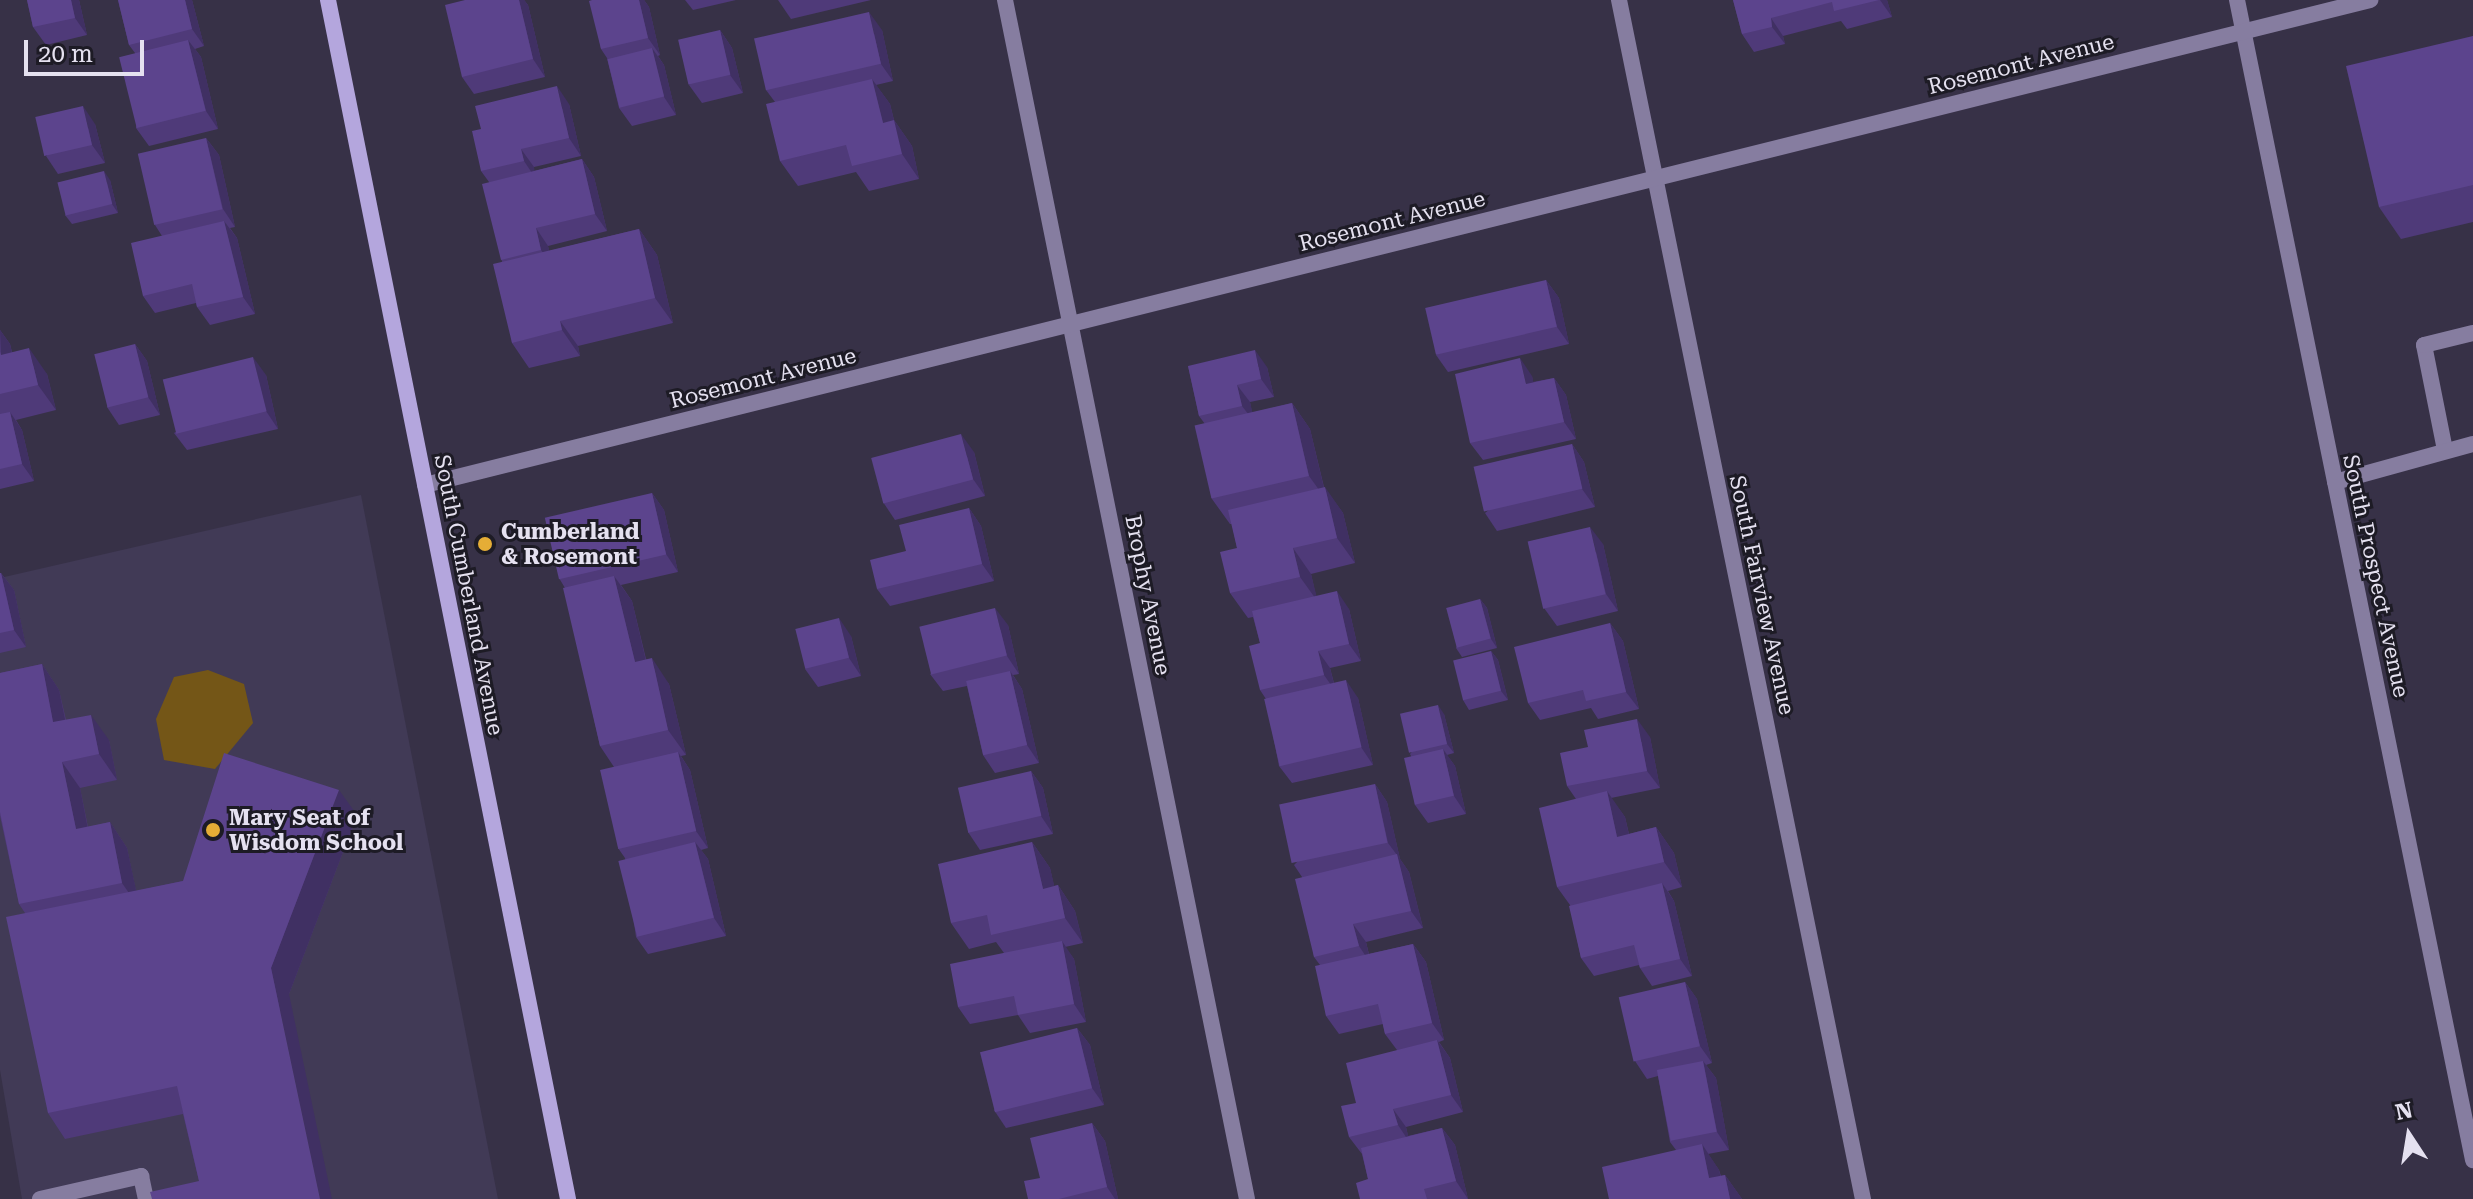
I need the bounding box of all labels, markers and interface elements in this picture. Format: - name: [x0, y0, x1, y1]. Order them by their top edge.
- scale bar: [28, 24, 148, 74]
- street label: Rosemont Avenue: [1925, 28, 2117, 100]
- text: 20 m: [38, 40, 93, 68]
- street label: Rosemont Avenue: [1296, 185, 1488, 257]
- street label: Rosemont Avenue: [667, 342, 859, 414]
- street label: South Cumberland Avenue: [429, 452, 509, 738]
- street label: South Prospect Avenue: [2337, 452, 2415, 700]
- street label: South Fairview Avenue: [1724, 473, 1800, 717]
- street label: Brophy Avenue: [1120, 513, 1176, 677]
- place label: Cumberland & Rosemont: [501, 518, 639, 570]
- marker: Cumberland & Rosemont: [476, 535, 494, 553]
- place label: Mary Seat of Wisdom School: [229, 804, 403, 856]
- marker: Mary Seat of Wisdom School: [204, 821, 222, 839]
- north arrow: [2369, 1095, 2449, 1175]
- text: N: [2393, 1097, 2415, 1125]

